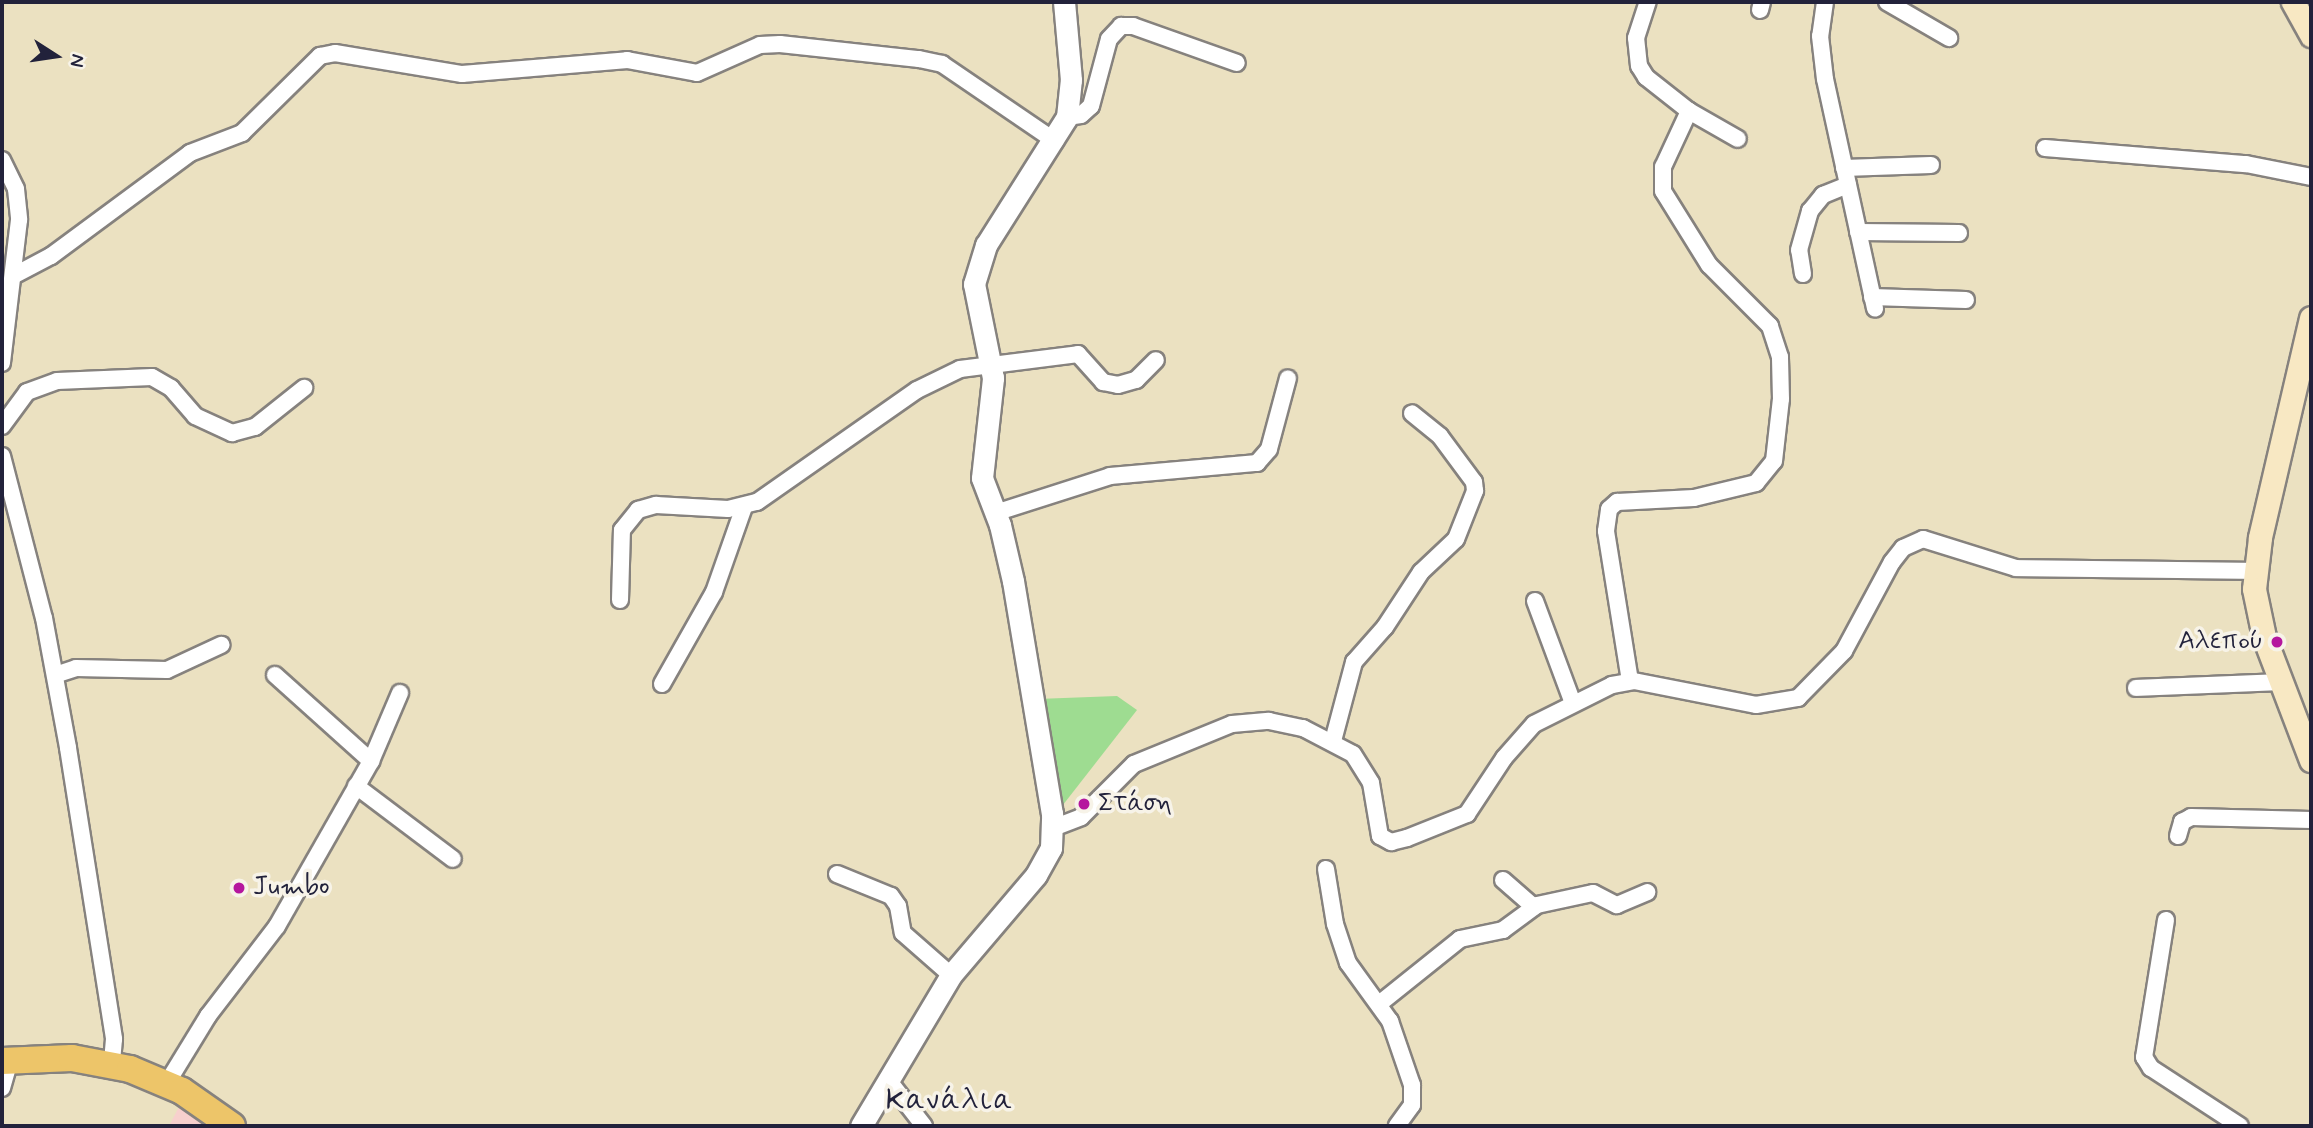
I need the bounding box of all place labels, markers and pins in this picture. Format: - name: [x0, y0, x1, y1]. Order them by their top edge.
- place label: Αλεπού: [2178, 626, 2263, 658]
- marker: Αλεπού: [2269, 634, 2285, 650]
- place label: Στάση: [1098, 788, 1172, 820]
- marker: Στάση: [1076, 796, 1092, 812]
- place label: Jumbo: [253, 872, 329, 904]
- marker: Jumbo: [231, 880, 247, 896]

